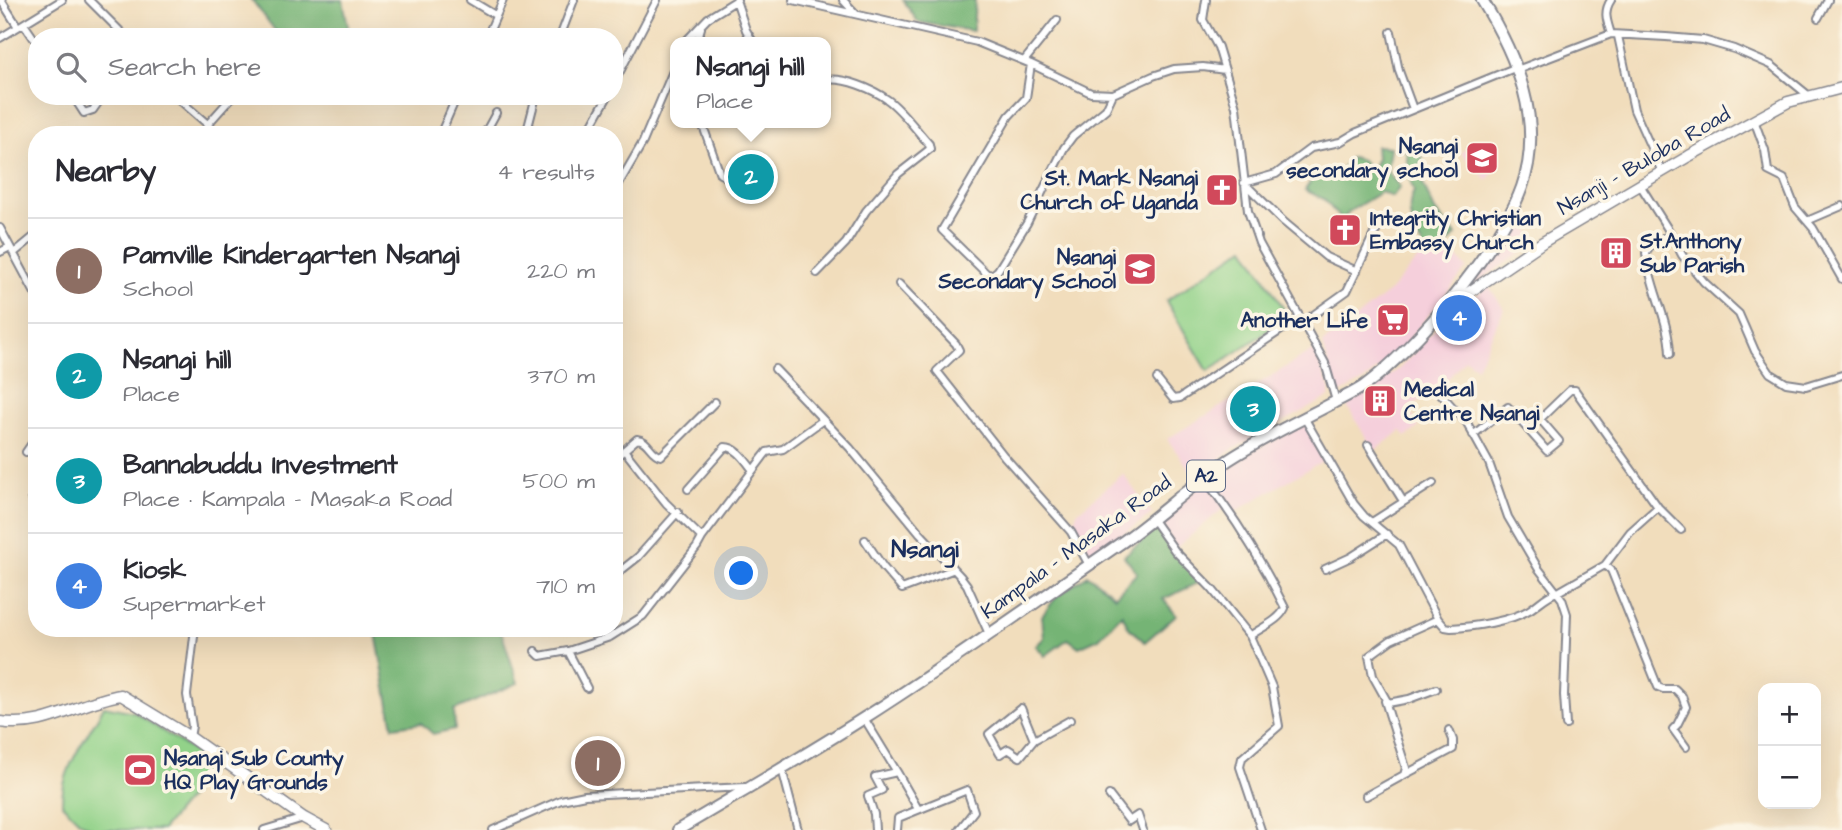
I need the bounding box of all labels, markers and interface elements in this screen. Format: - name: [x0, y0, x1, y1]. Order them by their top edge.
- search box: [28, 28, 623, 105]
- popup: [670, 37, 831, 128]
- icon: search: [52, 48, 90, 86]
- text: Search here: [108, 49, 261, 85]
- text: Nsangi hill: [696, 49, 805, 85]
- text: Place: [696, 85, 753, 117]
- street label: Nsanji - Buloba Road: [1552, 100, 1736, 222]
- place label: Nsangi secondary school: [1286, 132, 1459, 188]
- school or university icon: Nsangi secondary school: [1463, 139, 1501, 177]
- text: Nearby: [56, 151, 156, 193]
- pin: 2: [728, 151, 774, 203]
- text: 4 results: [497, 156, 595, 188]
- place label: St. Mark Nsangi Church of Uganda: [1020, 164, 1199, 219]
- church icon: St. Mark Nsangi Church of Uganda: [1203, 171, 1241, 209]
- place label: Integrity Christian Embassy Church: [1370, 204, 1541, 260]
- church icon: Integrity Christian Embassy Church: [1326, 211, 1364, 249]
- place label: St.Anthony Sub Parish: [1639, 227, 1745, 280]
- building icon: St.Anthony Sub Parish: [1597, 234, 1635, 272]
- text: Pamville Kindergarten Nsangi: [123, 237, 459, 273]
- place label: Nsangi Secondary School: [937, 243, 1117, 299]
- school or university icon: Nsangi Secondary School: [1121, 250, 1159, 288]
- text: 1: [78, 255, 80, 287]
- text: 220 m: [527, 255, 595, 287]
- text: School: [123, 273, 193, 305]
- pin: 4: [1436, 292, 1482, 344]
- supermarket icon: Another Life: [1374, 301, 1412, 339]
- place label: Another Life: [1240, 306, 1369, 335]
- text: Nsangi hill: [123, 342, 231, 378]
- text: 2: [72, 360, 86, 392]
- text: 370 m: [528, 360, 595, 392]
- place label: Medical Centre Nsangi: [1404, 375, 1540, 430]
- text: Place: [123, 378, 180, 410]
- building icon: Medical Centre Nsangi: [1361, 382, 1399, 420]
- pin: 3: [1230, 383, 1276, 435]
- text: Bannabuddu Investment: [123, 447, 398, 483]
- road number: A2: [1187, 461, 1225, 491]
- text: 3: [73, 465, 85, 497]
- text: 500 m: [523, 465, 595, 497]
- street label: Kampala - Masaka Road: [975, 468, 1178, 627]
- text: Place · Kampala - Masaka Road: [123, 483, 452, 515]
- district label: Nsangi: [891, 533, 959, 568]
- text: Kiosk: [123, 552, 186, 588]
- your location: [724, 556, 758, 590]
- text: 4: [71, 570, 87, 602]
- text: 710 m: [536, 570, 595, 602]
- text: Supermarket: [123, 588, 266, 620]
- map controls: [1758, 683, 1821, 809]
- button: +: [1758, 683, 1821, 746]
- pin: 1: [575, 737, 621, 789]
- place label: Nsangi Sub County HQ Play Grounds: [164, 744, 344, 800]
- button: −: [1758, 746, 1821, 809]
- sports icon: Nsangi Sub County HQ Play Grounds: [121, 751, 159, 789]

